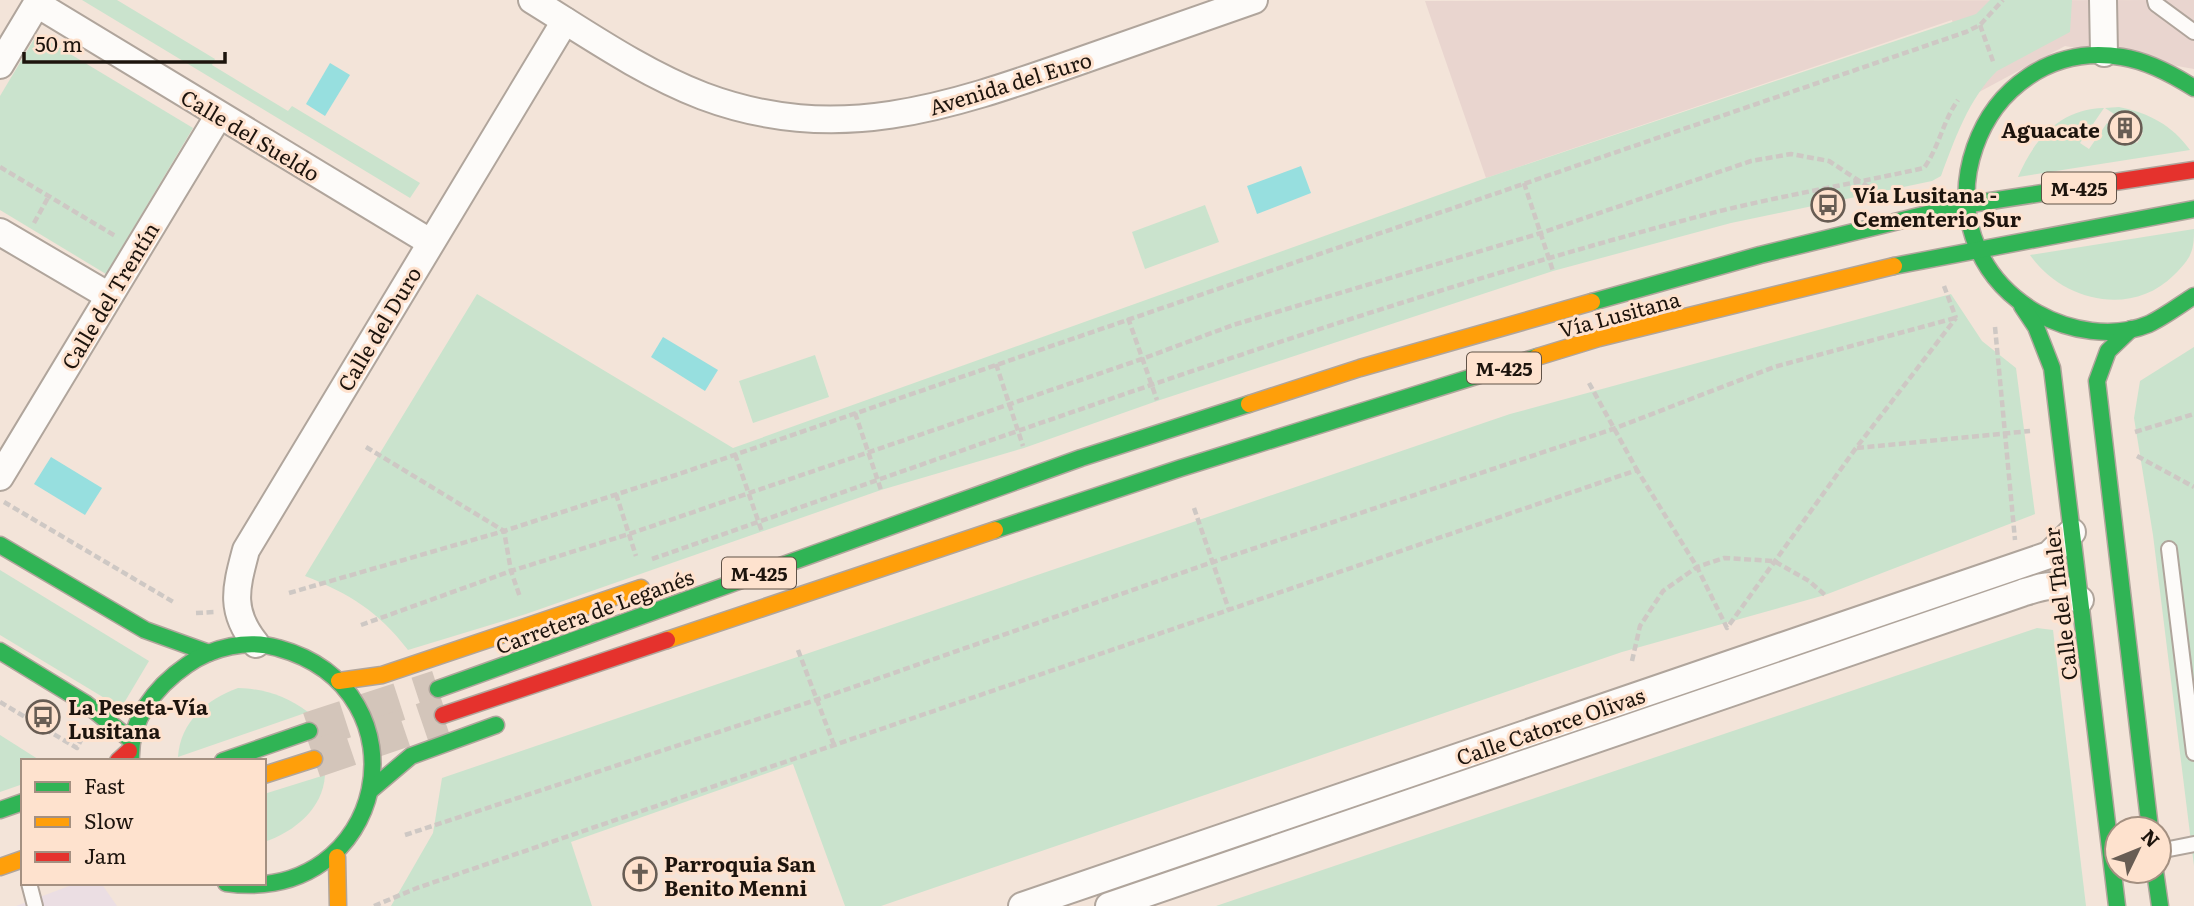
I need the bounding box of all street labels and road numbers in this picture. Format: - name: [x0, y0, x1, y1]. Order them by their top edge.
- street label: Avenida del Euro: [925, 43, 1095, 121]
- street label: Calle del Sueldo: [176, 80, 326, 188]
- road number: M-425: [2042, 172, 2116, 204]
- street label: Calle del Trentín: [53, 215, 165, 375]
- street label: Calle del Duro: [329, 260, 427, 396]
- street label: Vía Lusitana: [1555, 282, 1684, 344]
- road number: M-425: [1467, 352, 1541, 384]
- street label: Calle del Thaler: [2034, 526, 2084, 682]
- road number: M-425: [722, 558, 796, 588]
- street label: Carretera de Leganés: [491, 560, 697, 660]
- street label: Calle Catorce Olivas: [1452, 678, 1648, 772]

